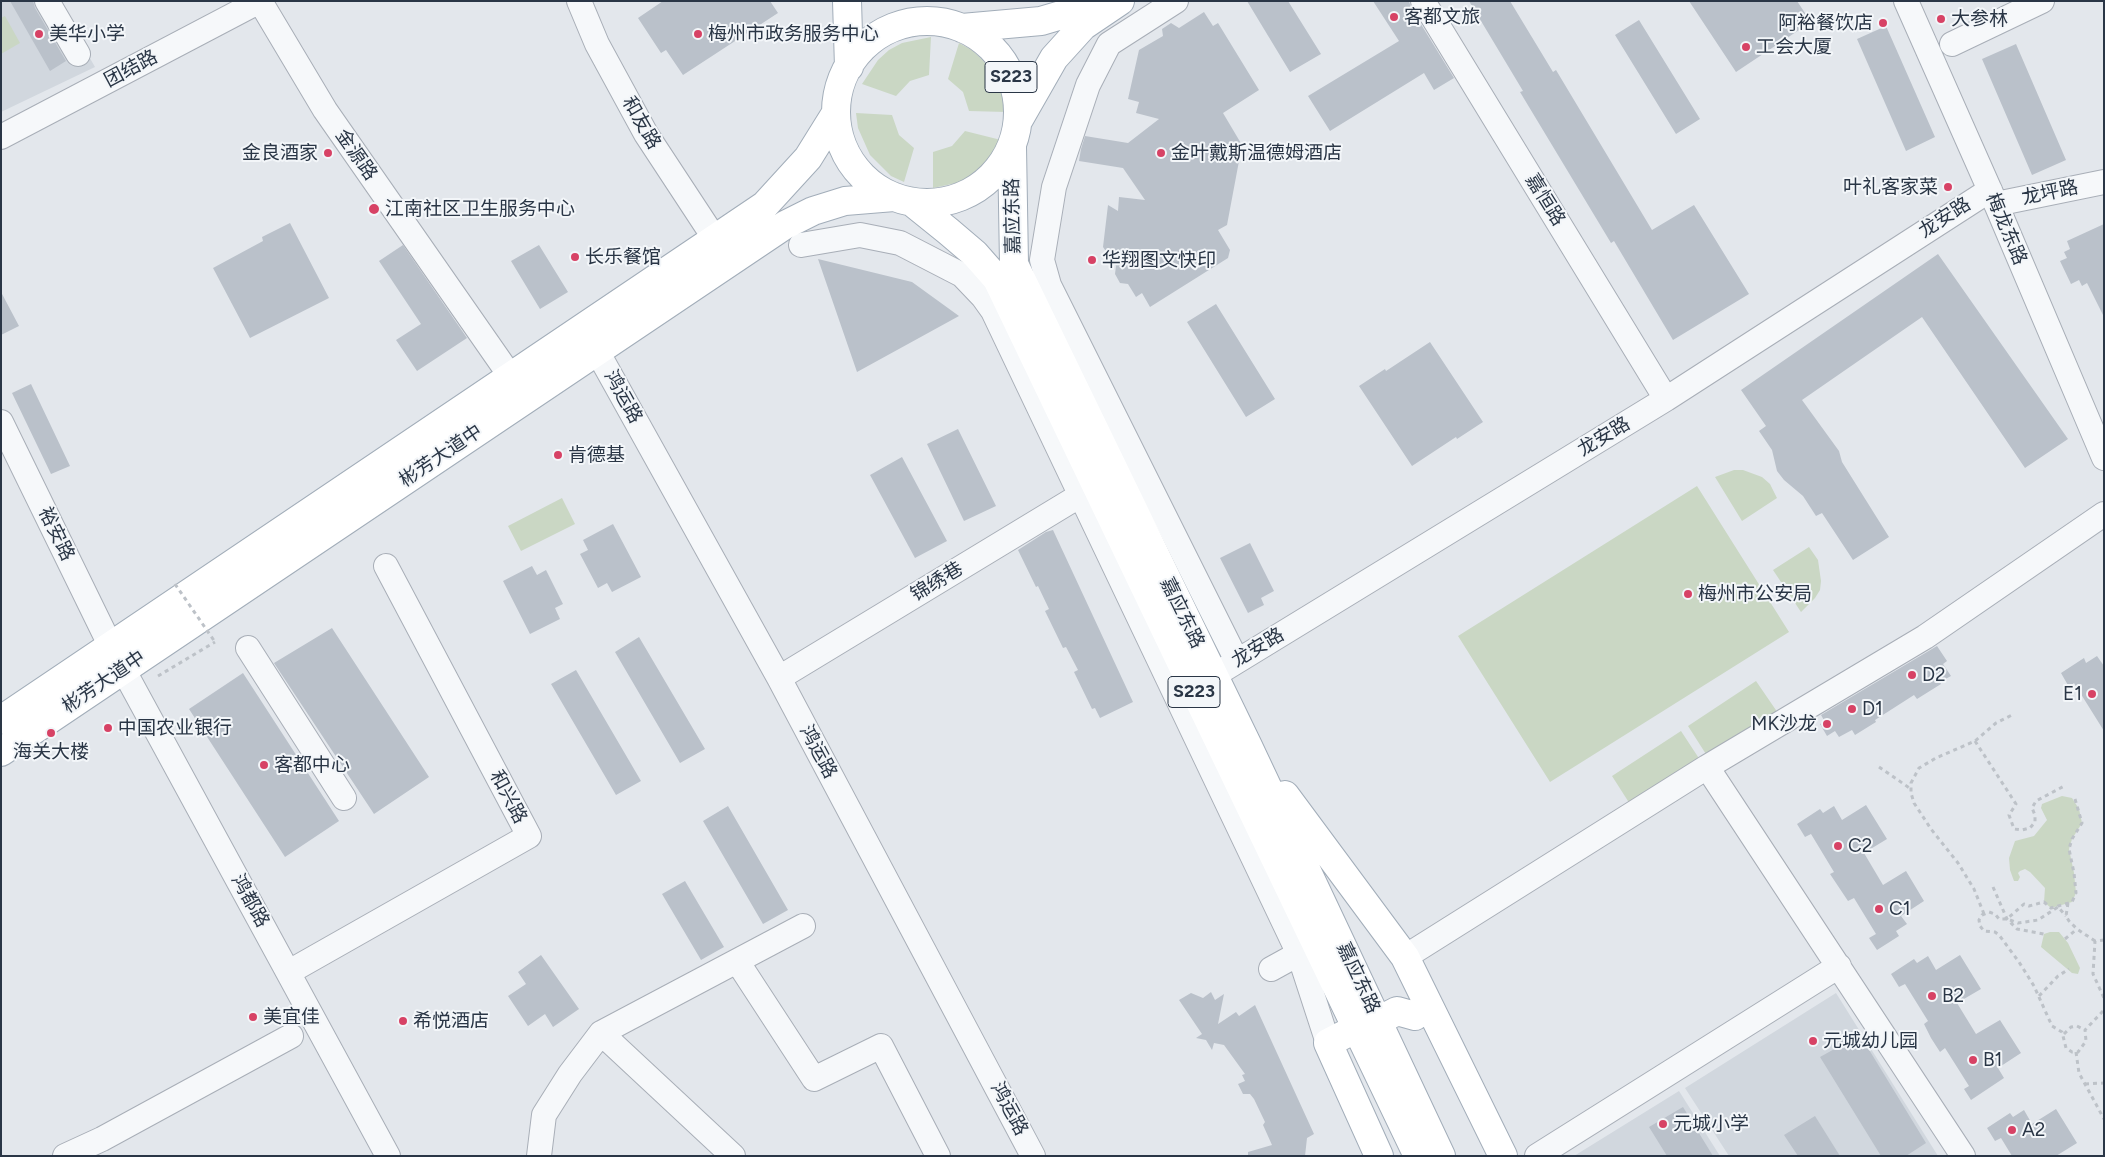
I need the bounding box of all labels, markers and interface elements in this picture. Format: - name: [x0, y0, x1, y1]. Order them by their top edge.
- place label: 客都文旅: [1404, 6, 1480, 28]
- place label: 大参林: [1951, 8, 2008, 30]
- marker: 客都文旅: [1388, 11, 1400, 23]
- place label: 阿裕餐饮店: [1778, 12, 1873, 34]
- marker: 大参林: [1935, 13, 1947, 25]
- marker: 阿裕餐饮店: [1877, 17, 1889, 29]
- place label: 美华小学: [49, 23, 125, 45]
- place label: 梅州市政务服务中心: [708, 23, 879, 45]
- marker: 美华小学: [33, 28, 45, 40]
- marker: 梅州市政务服务中心: [692, 28, 704, 40]
- place label: 工会大厦: [1756, 36, 1832, 58]
- marker: 工会大厦: [1740, 41, 1752, 53]
- street label: 团结路: [100, 46, 162, 92]
- road number: S223: [985, 62, 1037, 92]
- street label: 和友路: [617, 93, 665, 153]
- street label: 金源路: [330, 125, 382, 185]
- place label: 金良酒家: [242, 142, 318, 164]
- place label: 金叶戴斯温德姆酒店: [1171, 142, 1342, 164]
- marker: 金良酒家: [322, 147, 334, 159]
- marker: 金叶戴斯温德姆酒店: [1155, 147, 1167, 159]
- street label: 嘉恒路: [1520, 170, 1570, 230]
- place label: 叶礼客家菜: [1843, 176, 1938, 198]
- street label: 龙坪路: [2020, 176, 2080, 210]
- street label: 嘉应东路: [1001, 178, 1025, 254]
- marker: 叶礼客家菜: [1942, 181, 1954, 193]
- street label: 梅龙东路: [1981, 190, 2031, 268]
- street label: 龙安路: [1915, 193, 1975, 243]
- place label: 江南社区卫生服务中心: [385, 198, 575, 220]
- marker: 江南社区卫生服务中心: [367, 202, 381, 216]
- place label: 长乐餐馆: [585, 246, 661, 268]
- place label: 华翔图文快印: [1102, 249, 1216, 271]
- marker: 长乐餐馆: [569, 251, 581, 263]
- marker: 华翔图文快印: [1086, 254, 1098, 266]
- street label: 鸿运路: [599, 367, 647, 427]
- street label: 龙安路: [1574, 413, 1634, 461]
- street label: 彬芳大道中: [395, 420, 487, 492]
- place label: 肯德基: [568, 444, 625, 466]
- marker: 肯德基: [552, 449, 564, 461]
- street label: 裕安路: [33, 503, 79, 565]
- street label: 锦绣巷: [907, 558, 967, 606]
- street label: 嘉应东路: [1155, 574, 1209, 652]
- place label: 梅州市公安局: [1698, 583, 1812, 605]
- marker: 梅州市公安局: [1682, 588, 1694, 600]
- street label: 龙安路: [1228, 624, 1288, 672]
- street label: 彬芳大道中: [58, 646, 150, 718]
- place label: D2: [1922, 664, 1946, 686]
- marker: D2: [1906, 669, 1918, 681]
- road number: S223: [1168, 676, 1220, 708]
- place label: E1: [2063, 683, 2082, 705]
- marker: E1: [2086, 688, 2098, 700]
- place label: D1: [1862, 698, 1883, 720]
- marker: D1: [1846, 703, 1858, 715]
- place label: MK沙龙: [1751, 713, 1817, 735]
- place label: 中国农业银行: [118, 717, 232, 739]
- marker: MK沙龙: [1821, 718, 1833, 730]
- street label: 鸿运路: [795, 721, 841, 783]
- marker: 中国农业银行: [102, 722, 114, 734]
- marker: 海关大楼: [45, 727, 57, 739]
- place label: 海关大楼: [13, 741, 89, 763]
- place label: 客都中心: [274, 754, 350, 776]
- marker: 客都中心: [258, 759, 270, 771]
- street label: 和兴路: [485, 766, 531, 828]
- place label: C2: [1848, 835, 1872, 857]
- marker: C2: [1832, 840, 1844, 852]
- street label: 鸿都路: [226, 871, 274, 931]
- place label: C1: [1889, 898, 1911, 920]
- marker: C1: [1873, 903, 1885, 915]
- street label: 嘉应东路: [1332, 939, 1384, 1017]
- place label: B2: [1942, 985, 1964, 1007]
- marker: B2: [1926, 990, 1938, 1002]
- place label: 美宜佳: [263, 1006, 320, 1028]
- place label: 希悦酒店: [413, 1010, 489, 1032]
- marker: 美宜佳: [247, 1011, 259, 1023]
- marker: 希悦酒店: [397, 1015, 409, 1027]
- place label: 元城幼儿园: [1823, 1030, 1918, 1052]
- marker: 元城幼儿园: [1807, 1035, 1819, 1047]
- place label: B1: [1983, 1049, 2002, 1071]
- marker: B1: [1967, 1054, 1979, 1066]
- street label: 鸿运路: [986, 1078, 1032, 1140]
- place label: 元城小学: [1673, 1113, 1749, 1135]
- marker: 元城小学: [1657, 1118, 1669, 1130]
- place label: A2: [2022, 1119, 2045, 1141]
- marker: A2: [2006, 1124, 2018, 1136]

